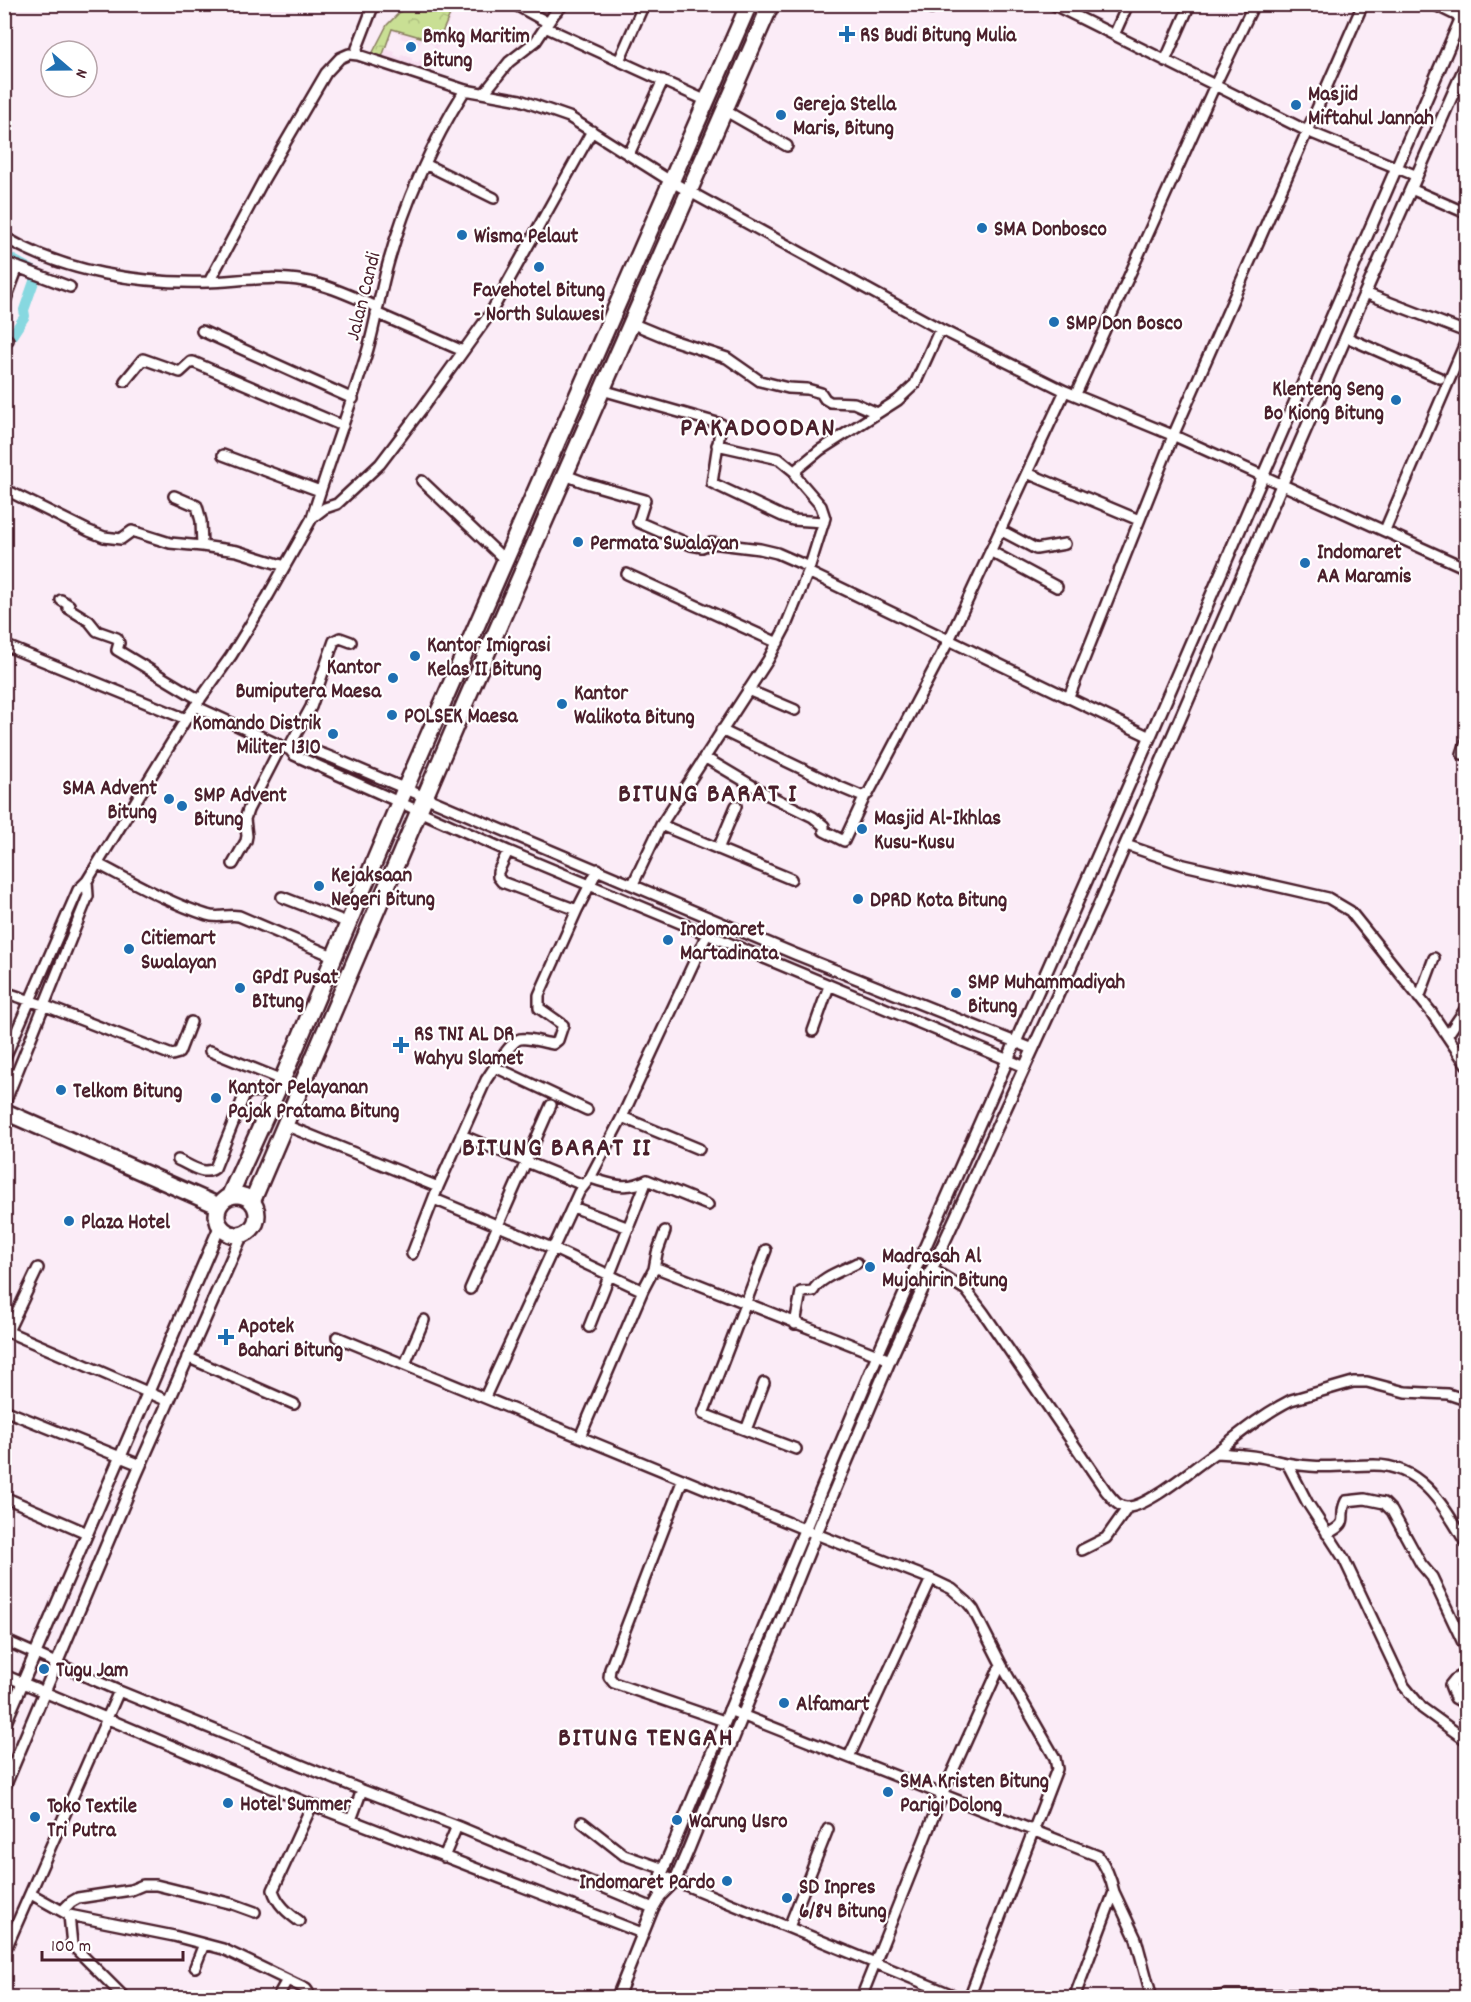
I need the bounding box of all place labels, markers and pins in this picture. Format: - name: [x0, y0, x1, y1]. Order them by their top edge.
- place label: RS Budi Bitung Mulia: [860, 22, 1017, 52]
- place label: Bmkg Maritim Bitung: [423, 23, 530, 77]
- marker: RS Budi Bitung Mulia: [838, 25, 856, 43]
- marker: Bmkg Maritim Bitung: [404, 40, 418, 54]
- place label: Masjid Miftahul Jannah: [1308, 81, 1434, 135]
- place label: Gereja Stella Maris, Bitung: [793, 91, 897, 145]
- marker: Masjid Miftahul Jannah: [1289, 98, 1303, 112]
- marker: Gereja Stella Maris, Bitung: [774, 108, 788, 122]
- place label: SMA Donbosco: [994, 216, 1107, 246]
- marker: SMA Donbosco: [975, 221, 989, 235]
- place label: Wisma Pelaut: [474, 223, 578, 253]
- marker: Wisma Pelaut: [455, 228, 469, 242]
- marker: Favehotel Bitung - North Sulawesi: [532, 260, 546, 274]
- place label: Favehotel Bitung - North Sulawesi: [473, 277, 605, 331]
- place label: SMP Don Bosco: [1066, 310, 1183, 340]
- marker: SMP Don Bosco: [1047, 315, 1061, 329]
- place label: Klenteng Seng Bo Kiong Bitung: [1264, 376, 1384, 430]
- marker: Klenteng Seng Bo Kiong Bitung: [1389, 393, 1403, 407]
- place label: Permata Swalayan: [590, 530, 739, 560]
- marker: Permata Swalayan: [571, 535, 585, 549]
- place label: Indomaret AA Maramis: [1317, 539, 1412, 593]
- marker: Indomaret AA Maramis: [1298, 556, 1312, 570]
- place label: Kantor Imigrasi Kelas II Bitung: [427, 632, 550, 686]
- marker: Kantor Imigrasi Kelas II Bitung: [408, 649, 422, 663]
- place label: Kantor Bumiputera Maesa: [235, 654, 382, 708]
- marker: Kantor Bumiputera Maesa: [386, 671, 400, 685]
- place label: Kantor Walikota Bitung: [574, 680, 695, 734]
- marker: Kantor Walikota Bitung: [555, 697, 569, 711]
- place label: POLSEK Maesa: [404, 703, 519, 733]
- marker: POLSEK Maesa: [385, 708, 399, 722]
- place label: Komando Distrik Militer 1310: [192, 710, 321, 764]
- marker: Komando Distrik Militer 1310: [326, 727, 340, 741]
- place label: SMA Advent Bitung: [62, 775, 157, 829]
- place label: SMP Advent Bitung: [194, 782, 287, 836]
- marker: SMA Advent Bitung: [162, 792, 176, 806]
- marker: SMP Advent Bitung: [175, 799, 189, 813]
- place label: Masjid Al-Ikhlas Kusu-Kusu: [874, 805, 1001, 859]
- marker: Masjid Al-Ikhlas Kusu-Kusu: [855, 822, 869, 836]
- place label: Kejaksaan Negeri Bitung: [331, 862, 435, 916]
- marker: Kejaksaan Negeri Bitung: [312, 879, 326, 893]
- place label: DPRD Kota Bitung: [870, 887, 1007, 917]
- marker: DPRD Kota Bitung: [851, 892, 865, 906]
- place label: Indomaret Martadinata: [680, 916, 780, 970]
- place label: Citiemart Swalayan: [141, 925, 217, 979]
- marker: Indomaret Martadinata: [661, 933, 675, 947]
- marker: Citiemart Swalayan: [122, 942, 136, 956]
- place label: GPdI Pusat BItung: [252, 964, 339, 1018]
- place label: SMP Muhammadiyah Bitung: [968, 969, 1125, 1023]
- marker: GPdI Pusat BItung: [233, 981, 247, 995]
- marker: SMP Muhammadiyah Bitung: [949, 986, 963, 1000]
- place label: RS TNI AL DR Wahyu Slamet: [414, 1021, 524, 1075]
- marker: RS TNI AL DR Wahyu Slamet: [392, 1036, 410, 1054]
- place label: Kantor Pelayanan Pajak Pratama Bitung: [228, 1074, 400, 1128]
- place label: Telkom Bitung: [73, 1078, 182, 1108]
- marker: Telkom Bitung: [54, 1083, 68, 1097]
- marker: Kantor Pelayanan Pajak Pratama Bitung: [209, 1091, 223, 1105]
- place label: Plaza Hotel: [81, 1209, 171, 1239]
- marker: Plaza Hotel: [62, 1214, 76, 1228]
- place label: Madrasah Al Mujahirin Bitung: [882, 1243, 1008, 1297]
- marker: Madrasah Al Mujahirin Bitung: [863, 1260, 877, 1274]
- place label: Apotek Bahari Bitung: [238, 1313, 343, 1367]
- marker: Apotek Bahari Bitung: [219, 1330, 233, 1344]
- place label: Tugu Jam: [56, 1657, 128, 1687]
- marker: Tugu Jam: [37, 1662, 51, 1676]
- place label: Alfamart: [796, 1691, 870, 1721]
- marker: Alfamart: [777, 1696, 791, 1710]
- place label: SMA Kristen Bitung Parigi Dolong: [900, 1768, 1049, 1822]
- marker: SMA Kristen Bitung Parigi Dolong: [881, 1785, 895, 1799]
- place label: Hotel Summer: [240, 1791, 352, 1821]
- place label: Toko Textile Tri Putra: [47, 1793, 137, 1847]
- marker: Hotel Summer: [221, 1796, 235, 1810]
- place label: Warung Usro: [689, 1808, 788, 1838]
- marker: Toko Textile Tri Putra: [28, 1810, 42, 1824]
- marker: Warung Usro: [670, 1813, 684, 1827]
- place label: Indomaret Pardo: [579, 1869, 715, 1899]
- marker: Indomaret Pardo: [720, 1874, 734, 1888]
- place label: SD Inpres 6/84 Bitung: [799, 1874, 887, 1928]
- marker: SD Inpres 6/84 Bitung: [780, 1891, 794, 1905]

